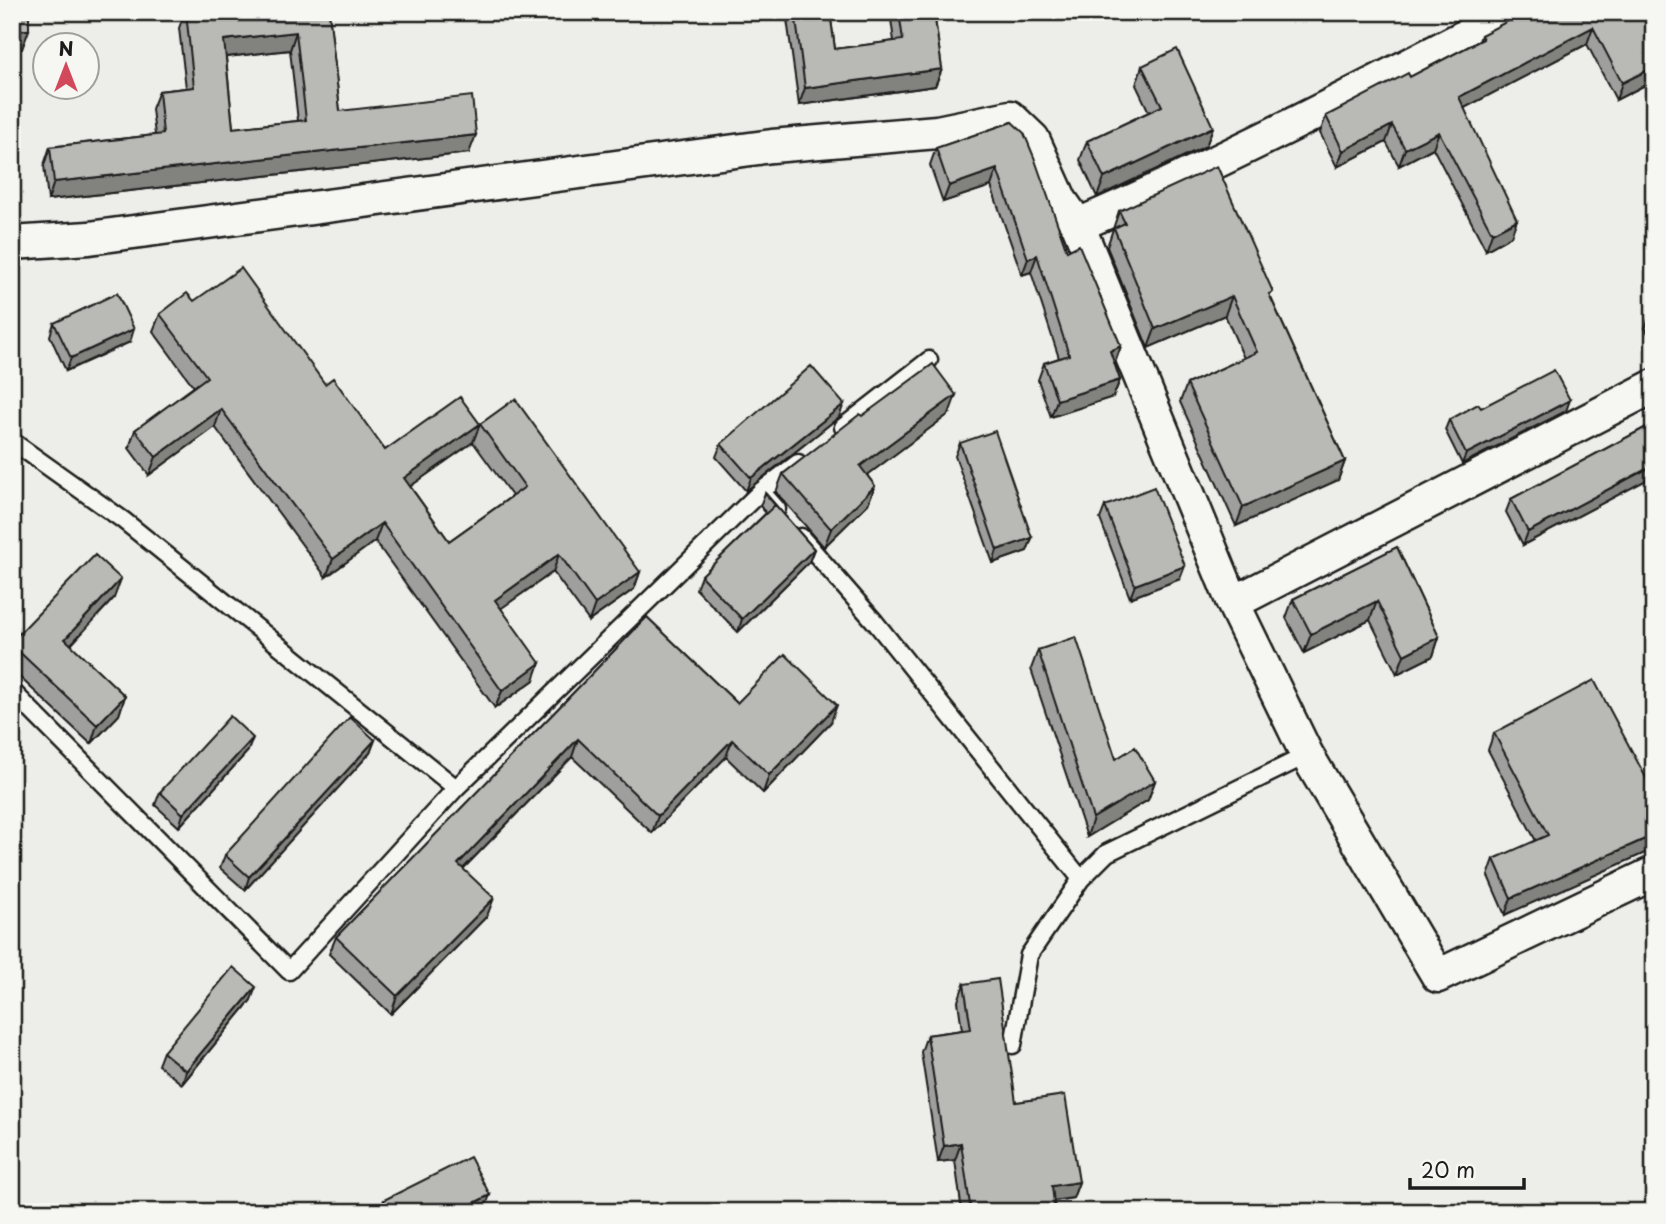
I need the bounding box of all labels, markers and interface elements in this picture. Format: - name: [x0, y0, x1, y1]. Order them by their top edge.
- north arrow: [32, 32, 102, 102]
- text: N: [58, 34, 74, 62]
- scale bar: [1410, 1147, 1524, 1191]
- text: 20 m: [1421, 1153, 1475, 1185]

